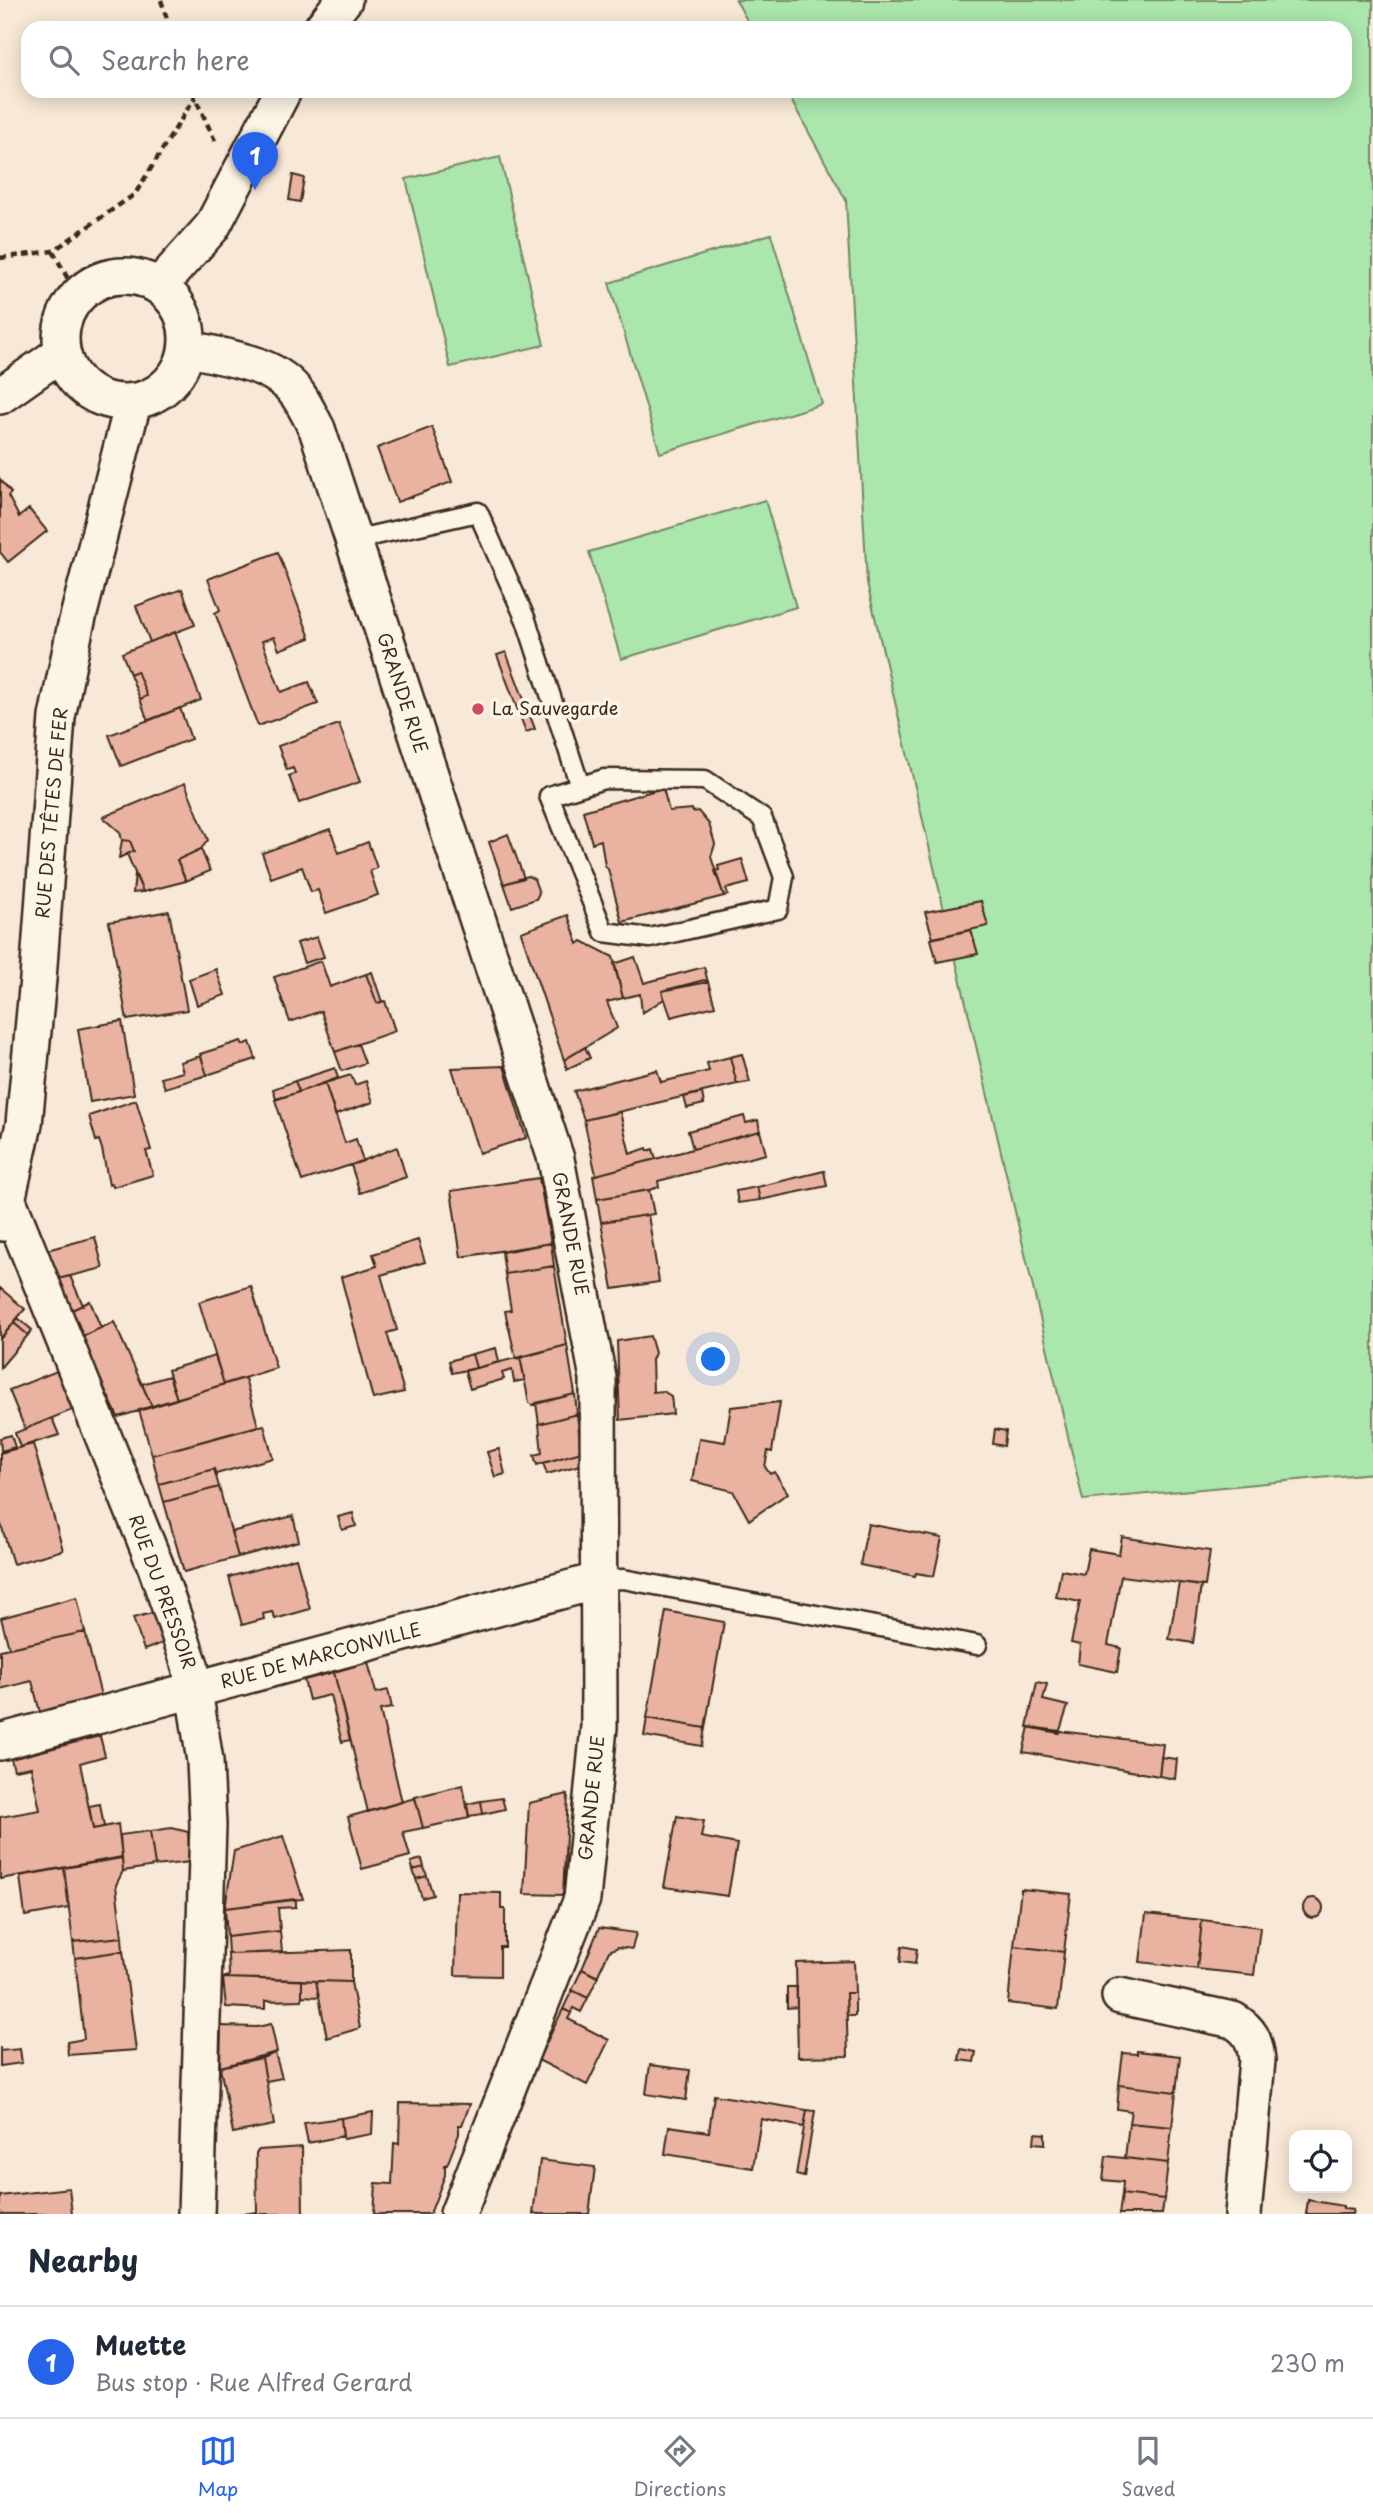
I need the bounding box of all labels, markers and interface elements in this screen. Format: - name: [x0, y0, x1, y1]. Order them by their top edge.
- search box: [21, 21, 1352, 98]
- text: Search here: [101, 40, 250, 79]
- icon: search: [45, 41, 83, 79]
- pin: 1: [232, 132, 278, 190]
- street label: GRANDE RUE: [371, 629, 436, 756]
- place label: La Sauvegarde: [492, 694, 618, 721]
- marker: La Sauvegarde: [470, 701, 486, 717]
- street label: RUE DES TÊTES DE FER: [28, 706, 73, 920]
- street label: GRANDE RUE: [546, 1170, 597, 1298]
- your location: [696, 1342, 730, 1376]
- street label: RUE DU PRESSOIR: [123, 1510, 204, 1673]
- street label: RUE DE MARCONVILLE: [217, 1615, 424, 1694]
- street label: GRANDE RUE: [571, 1734, 610, 1862]
- map controls: [1289, 2130, 1352, 2193]
- button: locate: [1289, 2130, 1352, 2193]
- text: Nearby: [28, 2237, 138, 2282]
- text: Muette: [95, 2325, 186, 2364]
- text: 1: [46, 2345, 57, 2380]
- text: 230 m: [1270, 2345, 1345, 2380]
- text: Bus stop · Rue Alfred Gerard: [95, 2364, 412, 2399]
- tab: Map: [198, 2432, 238, 2502]
- tab: Directions: [634, 2432, 726, 2502]
- tab: Saved: [1121, 2432, 1175, 2502]

